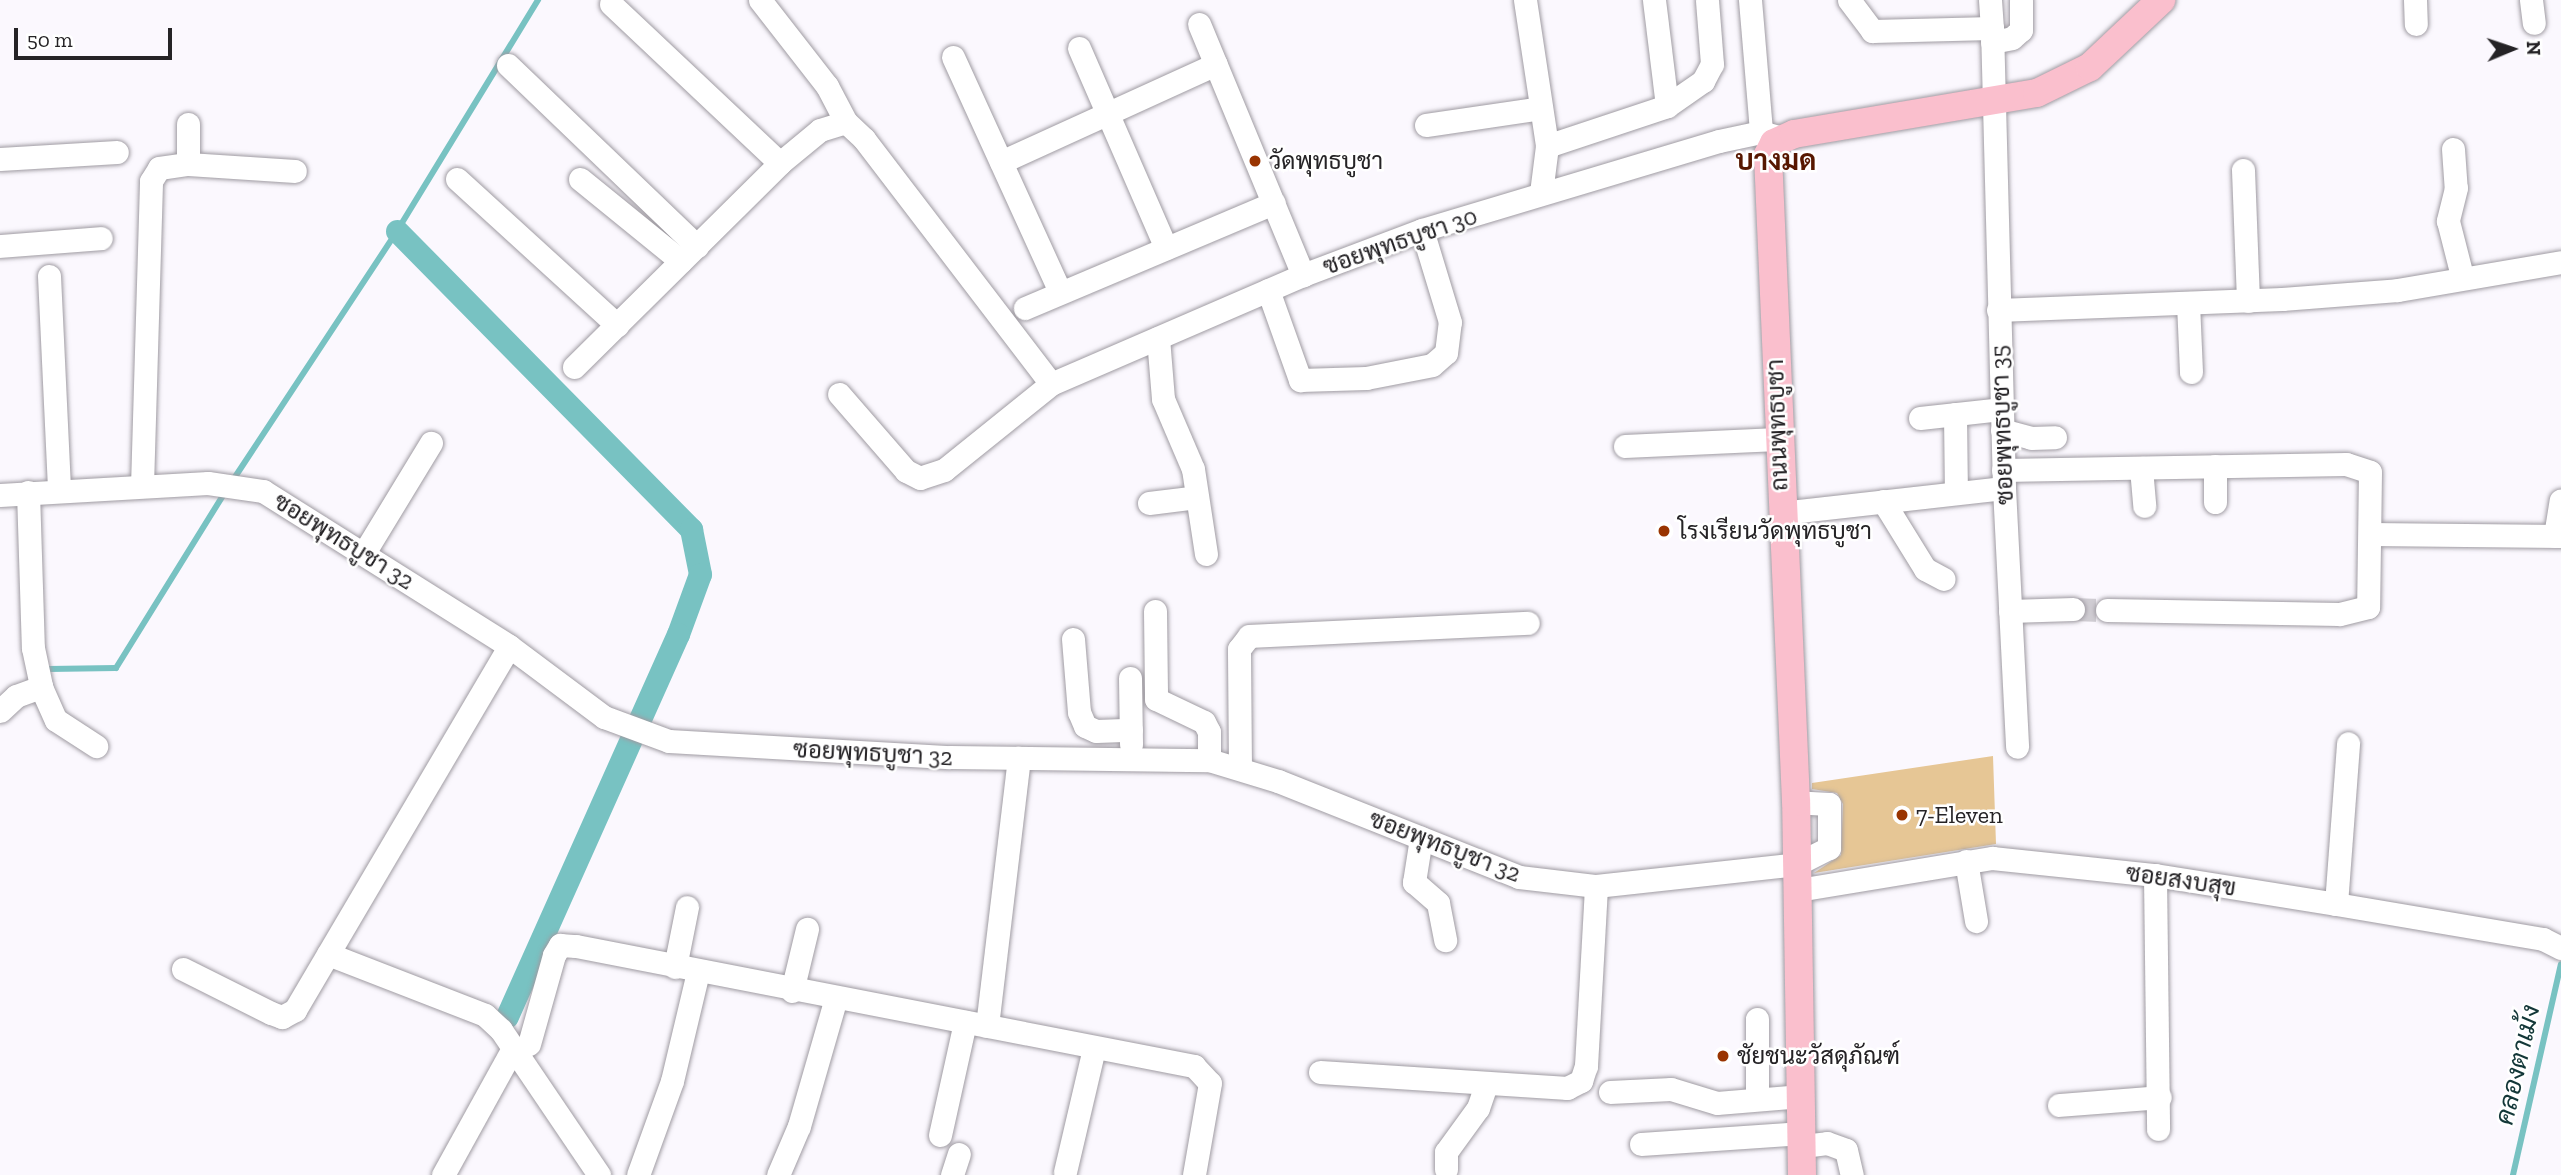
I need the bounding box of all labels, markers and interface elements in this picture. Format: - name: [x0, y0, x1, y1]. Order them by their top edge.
- scale bar: [18, 14, 175, 58]
- north arrow: [2477, 14, 2547, 84]
- text: 50 m: [27, 27, 73, 52]
- text: N: [2522, 41, 2545, 56]
- district label: บางมด: [1736, 144, 1816, 178]
- place label: วัดพุทธบูชา: [1269, 147, 1383, 175]
- marker: วัดพุทธบูชา: [1247, 153, 1263, 169]
- street label: ซอยพุทธบูชา 30: [1319, 201, 1481, 281]
- street label: ซอยพุทธบูชา 35: [1985, 345, 2019, 505]
- street label: ถนนพุทธบูชา: [1760, 358, 1794, 492]
- street label: ซอยพุทธบูชา 32: [269, 486, 419, 596]
- place label: โรงเรียนวัดพุทธบูชา: [1678, 517, 1872, 545]
- marker: โรงเรียนวัดพุทธบูชา: [1656, 523, 1672, 539]
- street label: ซอยพุทธบูชา 32: [792, 734, 954, 772]
- place label: 7-Eleven: [1916, 801, 2003, 829]
- street label: ซอยพุทธบูชา 32: [1365, 804, 1525, 888]
- marker: 7-Eleven: [1894, 807, 1910, 823]
- street label: ซอยสงบสุข: [2124, 858, 2238, 902]
- water label: คลองตาเม้ง: [2489, 1002, 2547, 1128]
- place label: ชัยชนะวัสดุภัณฑ์: [1737, 1042, 1900, 1070]
- marker: ชัยชนะวัสดุภัณฑ์: [1715, 1048, 1731, 1064]

